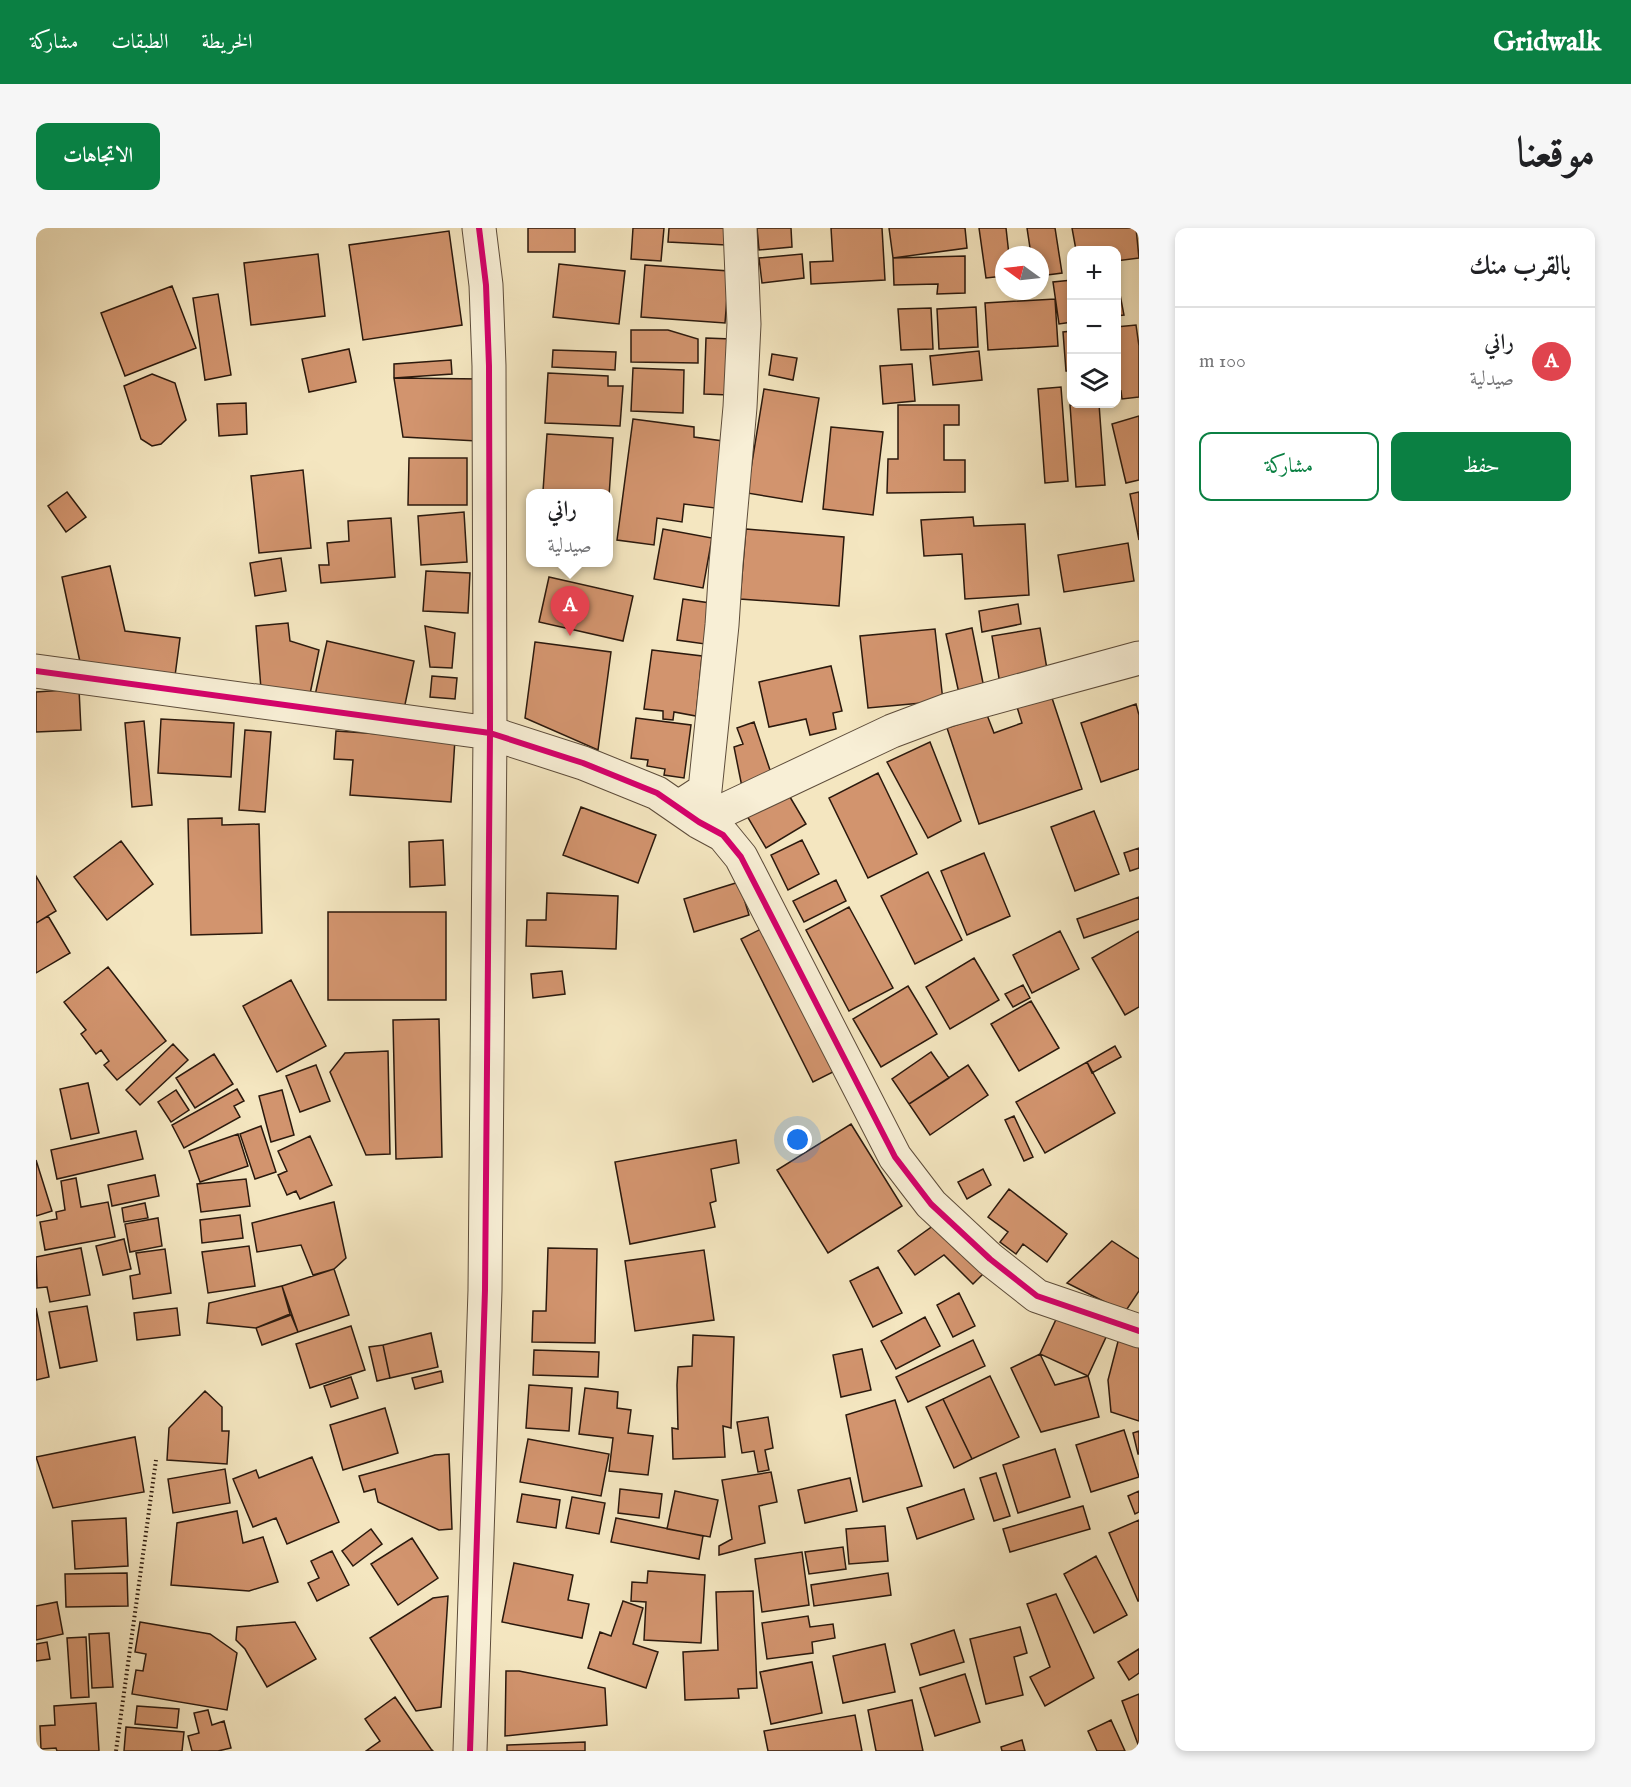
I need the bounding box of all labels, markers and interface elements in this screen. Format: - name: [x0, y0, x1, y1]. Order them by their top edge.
- text: Gridwalk: [1493, 25, 1601, 60]
- text: مشاركة: [30, 29, 78, 56]
- text: الطبقات: [111, 29, 168, 56]
- text: الخريطة: [201, 29, 253, 56]
- button: الاتجاهات: [36, 123, 160, 190]
- text: موقعنا: [1517, 128, 1595, 181]
- north arrow: [995, 246, 1049, 300]
- map controls: [1067, 246, 1121, 408]
- button: +: [1067, 246, 1121, 300]
- text: بالقرب منك: [1469, 250, 1571, 283]
- button: −: [1067, 300, 1121, 354]
- text: راني: [1484, 329, 1514, 357]
- text: 100 m: [1199, 349, 1246, 374]
- text: A: [1545, 349, 1558, 374]
- button: layers: [1067, 354, 1121, 408]
- text: صيدلية: [1470, 367, 1514, 392]
- button: مشاركة: [1199, 432, 1379, 501]
- button: حفظ: [1391, 432, 1571, 501]
- popup: [526, 489, 613, 567]
- text: راني: [547, 496, 577, 524]
- text: صيدلية: [547, 534, 592, 559]
- pin: A: [550, 586, 590, 636]
- your location: [783, 1125, 812, 1154]

